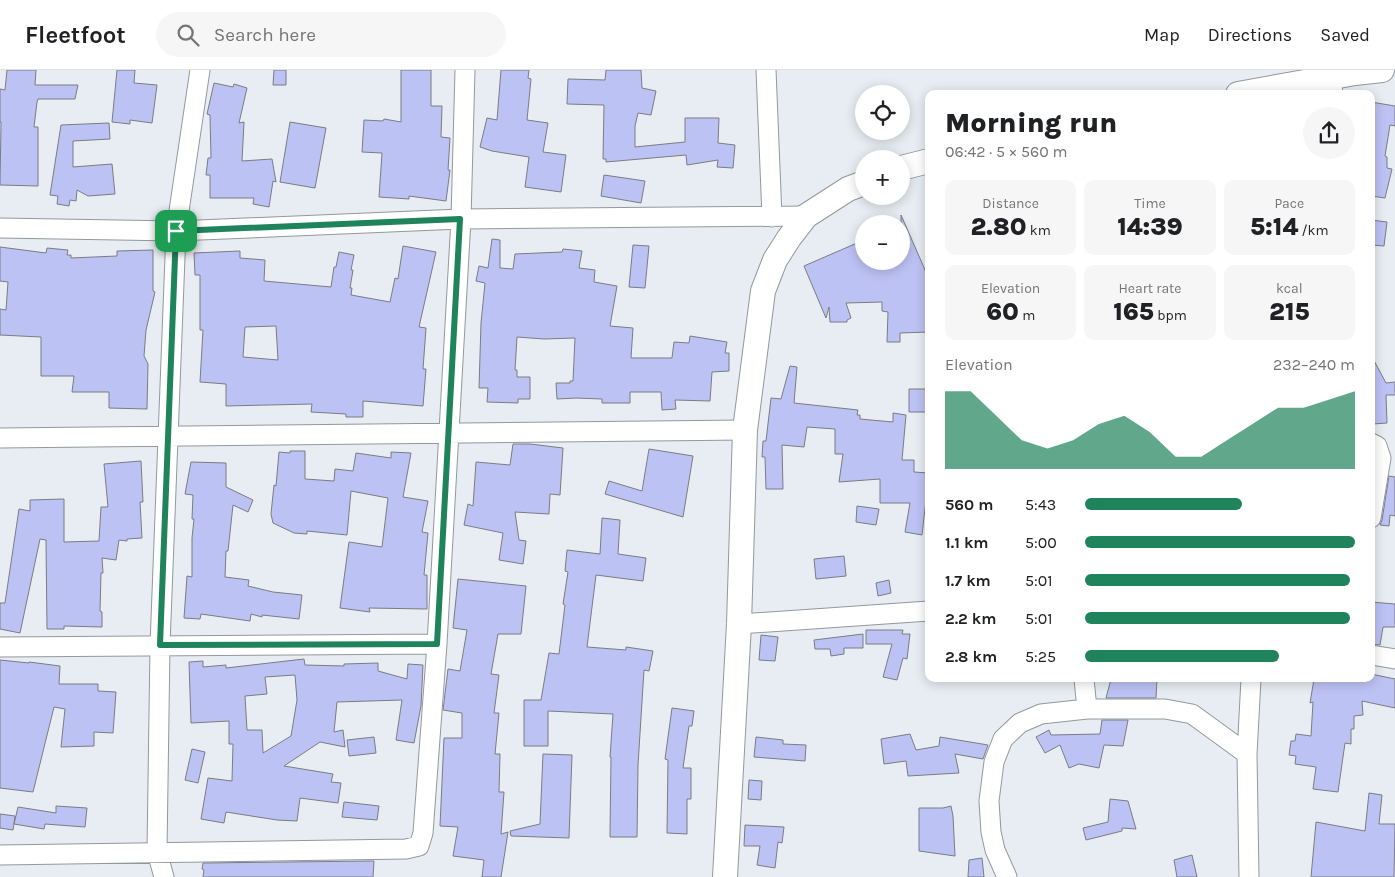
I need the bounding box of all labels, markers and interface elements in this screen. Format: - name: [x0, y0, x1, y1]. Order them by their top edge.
- search box: [156, 12, 506, 57]
- text: Fleetfoot: [25, 21, 126, 49]
- icon: search: [174, 21, 202, 49]
- text: Search here: [214, 24, 316, 46]
- text: Map: [1144, 24, 1180, 46]
- text: Directions: [1208, 24, 1292, 46]
- text: Saved: [1320, 24, 1370, 46]
- map controls: [855, 85, 910, 270]
- button: locate: [855, 85, 910, 140]
- text: Morning run: [945, 106, 1117, 139]
- button: share: [1303, 107, 1355, 159]
- text: 06:42 · 5 × 560 m: [945, 142, 1068, 161]
- button: +: [855, 150, 910, 205]
- text: Distance: [982, 195, 1039, 212]
- text: Time: [1134, 195, 1166, 212]
- text: Pace: [1274, 195, 1304, 212]
- pin: [155, 210, 197, 252]
- text: 2.80: [971, 212, 1027, 241]
- text: 14:39: [1117, 212, 1183, 241]
- text: 5:14: [1250, 212, 1298, 241]
- button: −: [855, 215, 910, 270]
- icon: arrive: [162, 217, 190, 245]
- text: km: [1027, 222, 1051, 239]
- text: /km: [1298, 222, 1329, 239]
- text: Elevation: [981, 280, 1040, 297]
- text: Heart rate: [1118, 280, 1182, 297]
- text: kcal: [1276, 280, 1303, 297]
- text: 60: [986, 297, 1019, 326]
- text: 165: [1113, 297, 1154, 326]
- text: 215: [1269, 297, 1310, 326]
- text: m: [1019, 307, 1035, 324]
- text: bpm: [1154, 307, 1187, 324]
- text: Elevation: [945, 355, 1013, 374]
- text: 232–240 m: [1273, 355, 1355, 374]
- text: 560 m: [945, 495, 993, 514]
- text: 5:43: [1025, 495, 1056, 514]
- text: 1.1 km: [945, 533, 989, 552]
- text: 5:00: [1025, 533, 1057, 552]
- text: 1.7 km: [945, 571, 991, 590]
- text: 5:01: [1025, 571, 1053, 590]
- text: 2.2 km: [945, 609, 997, 628]
- text: 5:01: [1025, 609, 1053, 628]
- text: 2.8 km: [945, 647, 997, 666]
- text: 5:25: [1025, 647, 1056, 666]

